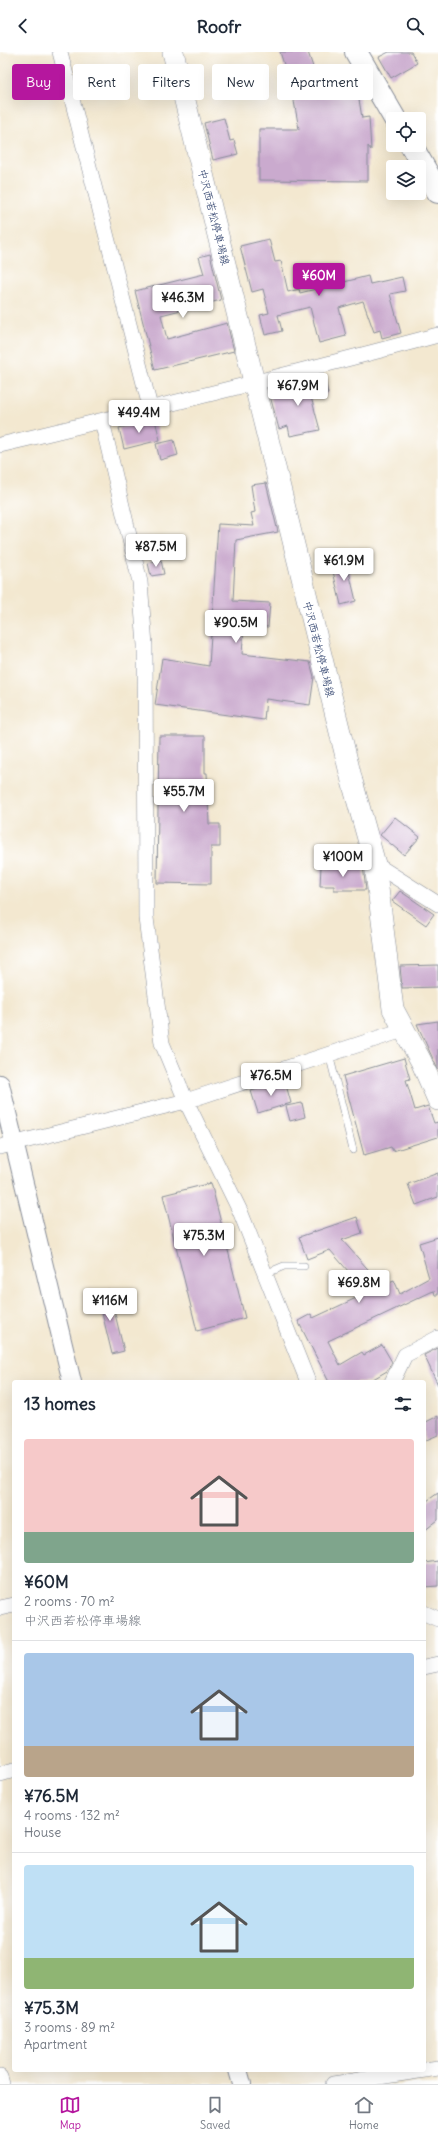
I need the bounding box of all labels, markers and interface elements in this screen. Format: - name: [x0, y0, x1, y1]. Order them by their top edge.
- icon: back: [12, 15, 34, 37]
- text: Roofr: [197, 15, 241, 38]
- icon: search: [404, 15, 426, 37]
- chip: Buy: [12, 64, 65, 100]
- chip: Rent: [73, 64, 130, 100]
- chip: Filters: [138, 64, 204, 100]
- chip: New: [212, 64, 269, 100]
- chip: Apartment: [277, 64, 373, 100]
- map controls: [386, 112, 426, 200]
- button: locate: [386, 112, 426, 152]
- button: layers: [386, 160, 426, 200]
- street label: 中沢西若松停車場線: [195, 167, 233, 267]
- pin: ¥60M: [295, 263, 343, 297]
- text: ¥60M: [302, 267, 336, 284]
- pin: ¥46.3M: [150, 285, 216, 319]
- text: ¥46.3M: [161, 289, 205, 306]
- pin: ¥67.9M: [265, 373, 331, 407]
- text: ¥67.9M: [277, 377, 319, 394]
- pin: ¥49.4M: [106, 400, 172, 434]
- text: ¥49.4M: [118, 404, 160, 421]
- pin: ¥87.5M: [123, 534, 189, 568]
- text: ¥87.5M: [135, 538, 177, 555]
- pin: ¥61.9M: [311, 548, 377, 582]
- text: ¥61.9M: [324, 552, 365, 569]
- street label: 中沢西若松停車場線: [300, 599, 338, 699]
- pin: ¥90.5M: [203, 610, 269, 644]
- text: ¥90.5M: [214, 614, 258, 631]
- pin: ¥55.7M: [151, 779, 217, 813]
- text: ¥55.7M: [163, 783, 205, 800]
- pin: ¥100M: [315, 844, 371, 878]
- text: ¥100M: [323, 848, 363, 865]
- pin: ¥76.5M: [238, 1063, 304, 1097]
- text: ¥76.5M: [250, 1067, 292, 1084]
- pin: ¥75.3M: [171, 1223, 237, 1257]
- text: ¥75.3M: [183, 1227, 225, 1244]
- pin: ¥69.8M: [326, 1270, 392, 1304]
- text: ¥69.8M: [337, 1274, 381, 1291]
- pin: ¥116M: [82, 1288, 138, 1322]
- text: ¥116M: [92, 1292, 128, 1309]
- text: 13 homes: [24, 1393, 96, 1415]
- icon: filters: [392, 1393, 414, 1415]
- icon: home: [183, 1465, 255, 1537]
- text: ¥60M: [24, 1571, 69, 1593]
- text: 2 rooms · 70 m²: [24, 1593, 115, 1610]
- text: 中沢西若松停車場線: [24, 1612, 141, 1629]
- icon: home: [183, 1679, 255, 1751]
- text: ¥76.5M: [24, 1785, 79, 1807]
- text: 4 rooms · 132 m²: [24, 1807, 120, 1824]
- text: House: [24, 1824, 61, 1841]
- icon: home: [183, 1891, 255, 1963]
- text: ¥75.3M: [24, 1997, 79, 2019]
- text: 3 rooms · 89 m²: [24, 2019, 115, 2036]
- text: Apartment: [24, 2036, 87, 2053]
- tab: Map: [59, 2094, 81, 2132]
- tab: Saved: [200, 2094, 230, 2132]
- tab: Home: [349, 2094, 379, 2132]

